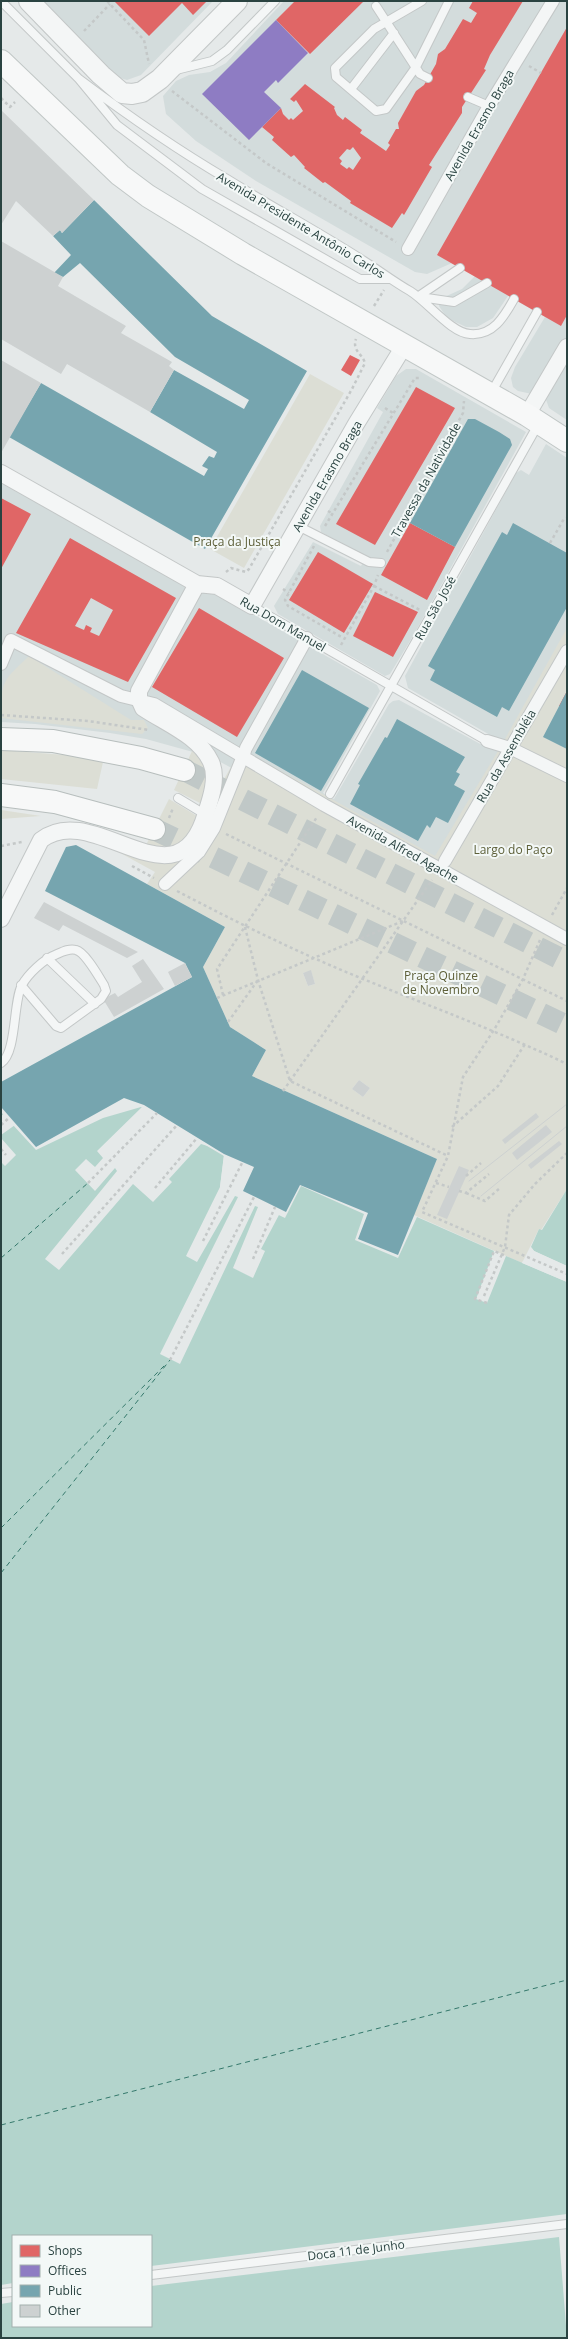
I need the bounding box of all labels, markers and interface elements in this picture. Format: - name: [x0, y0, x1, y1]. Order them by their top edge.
- street label: Avenida Erasmo Braga: [440, 66, 518, 184]
- street label: Avenida Presidente Antônio Carlos: [214, 168, 388, 282]
- street label: Avenida Erasmo Braga: [288, 417, 366, 535]
- street label: Travessa da Natividade: [387, 419, 465, 541]
- park label: Praça da Justiça: [193, 533, 281, 550]
- street label: Rua São José: [410, 573, 460, 643]
- street label: Rua Dom Manuel: [237, 592, 329, 656]
- street label: Rua da Assembléia: [472, 706, 540, 806]
- street label: Avenida Alfred Agache: [344, 811, 462, 887]
- park label: Largo do Paço: [473, 841, 553, 858]
- park label: Praça Quinze de Novembro: [403, 967, 479, 998]
- legend: [12, 2235, 152, 2327]
- street label: Doca 11 de Junho: [306, 2236, 406, 2264]
- text: Shops: [48, 2242, 83, 2259]
- text: Offices: [48, 2262, 87, 2279]
- text: Public: [48, 2282, 82, 2299]
- text: Other: [48, 2302, 81, 2319]

